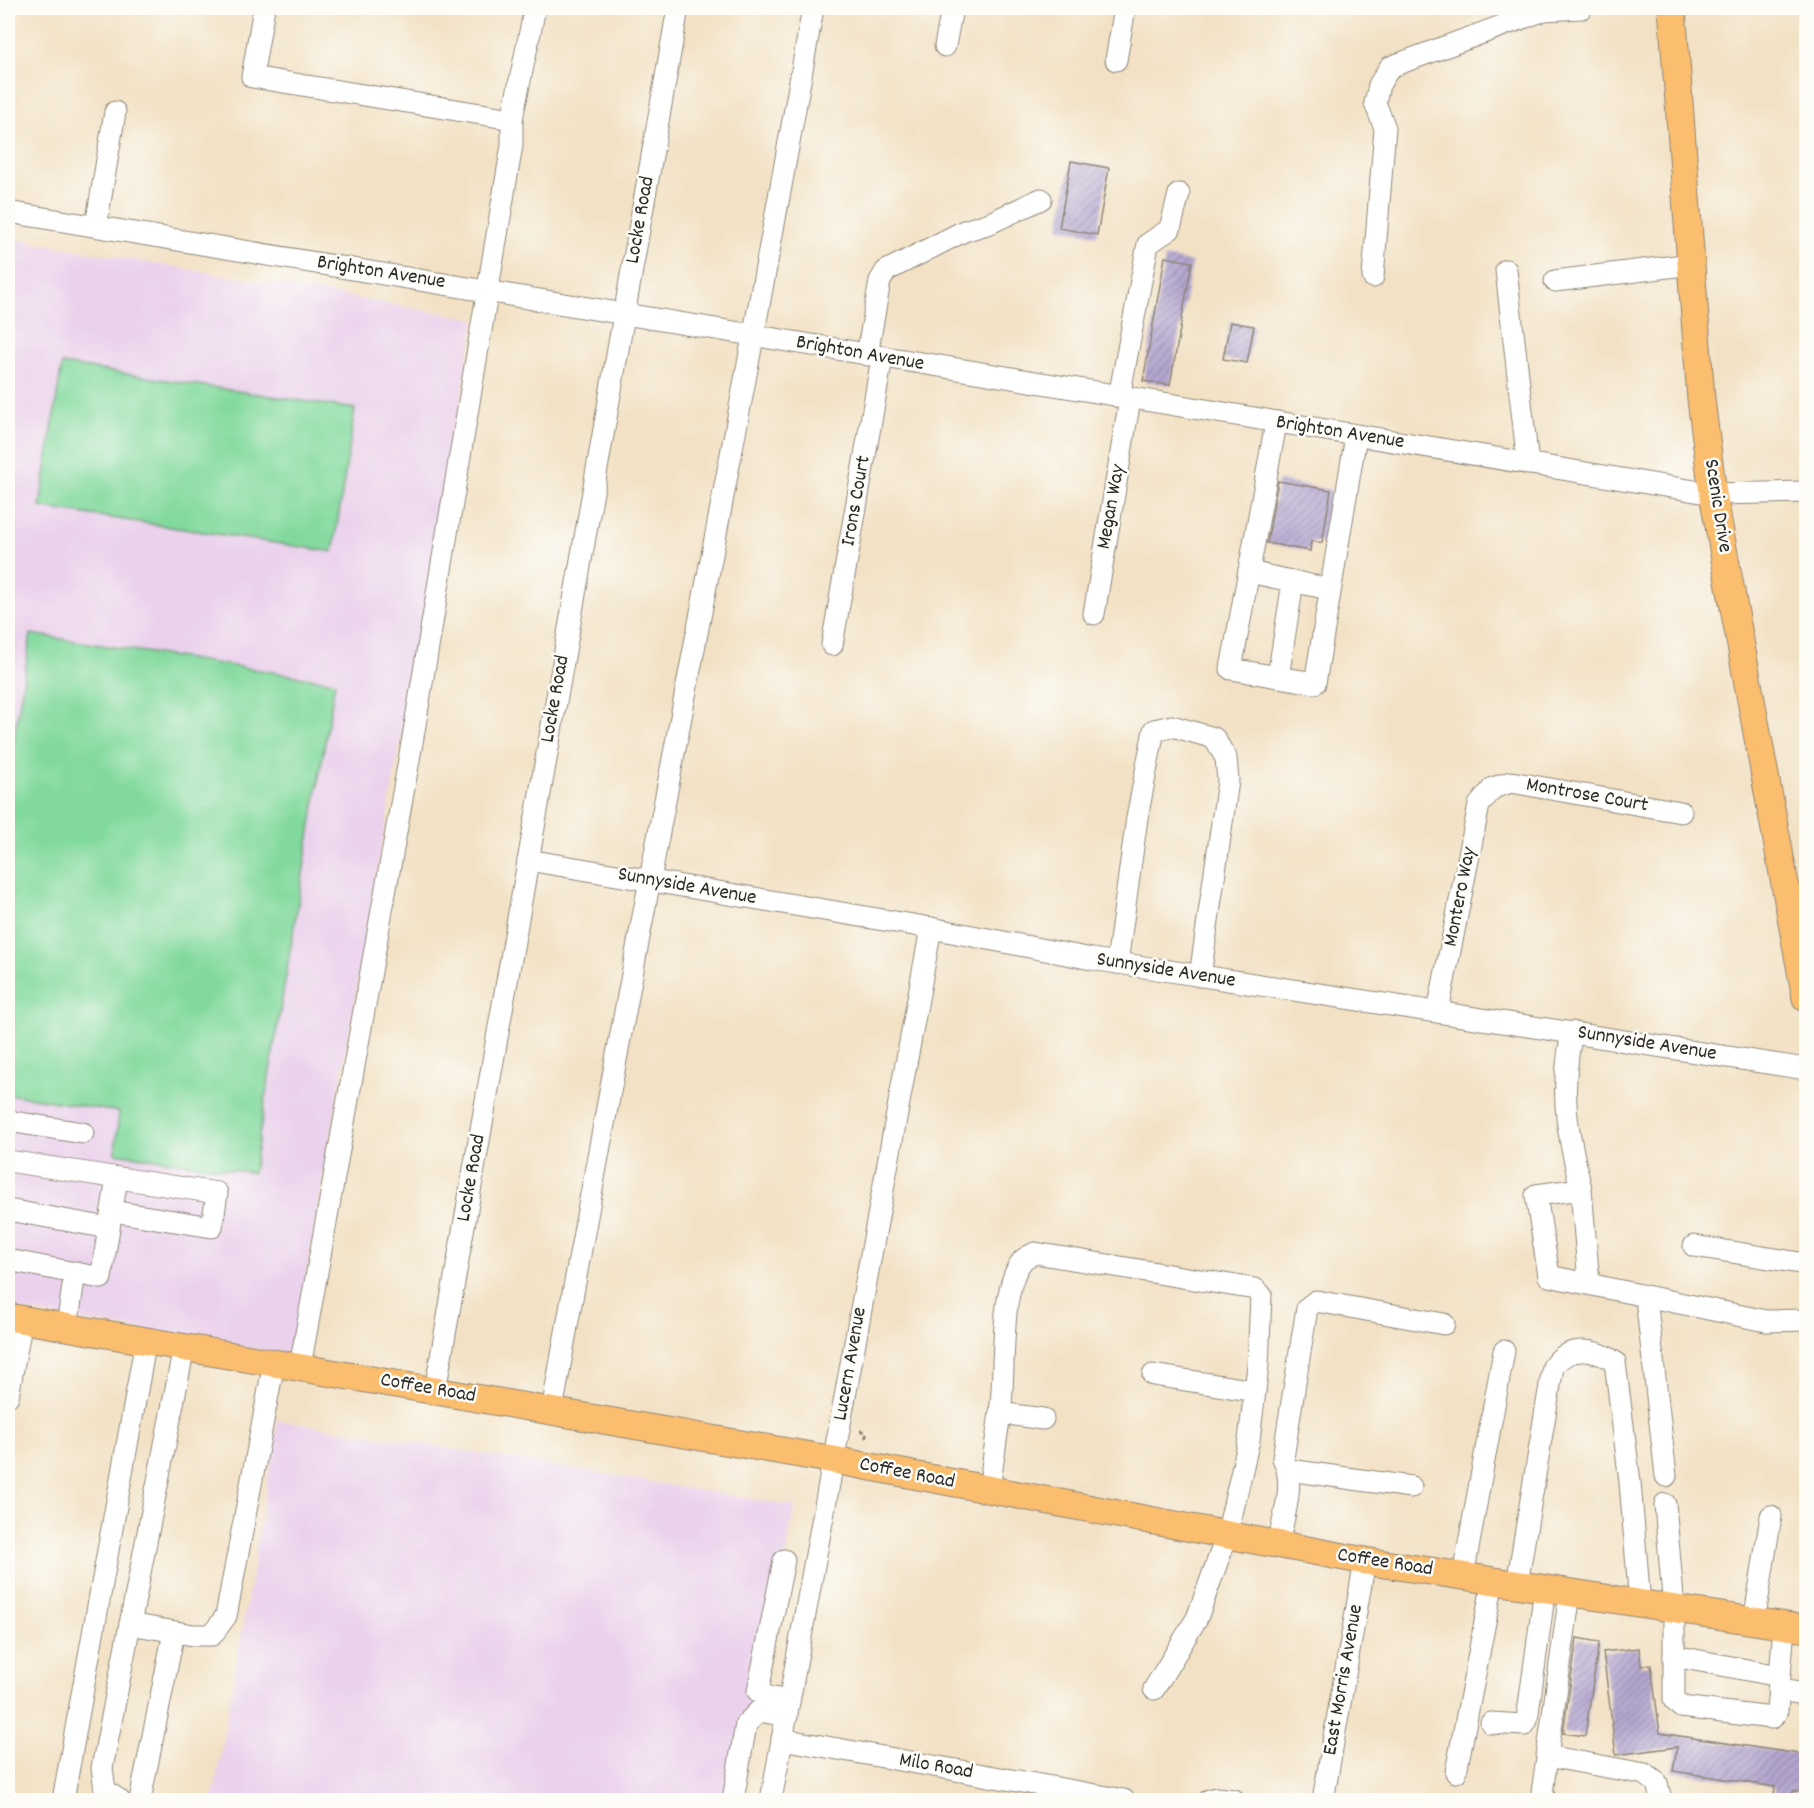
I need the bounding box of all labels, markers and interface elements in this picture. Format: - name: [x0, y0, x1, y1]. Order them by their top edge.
- street label: Locke Road: [619, 174, 663, 266]
- street label: Brighton Avenue: [315, 248, 447, 298]
- street label: Brighton Avenue: [794, 328, 926, 380]
- street label: Brighton Avenue: [1274, 408, 1406, 458]
- street label: Irons Court: [834, 453, 880, 549]
- street label: Scenic Drive: [1695, 457, 1739, 555]
- street label: Megan Way: [1090, 462, 1134, 552]
- street label: Locke Road: [534, 653, 578, 745]
- street label: Montrose Court: [1524, 771, 1651, 822]
- street label: Montero Way: [1437, 844, 1485, 949]
- street label: Sunnyside Avenue: [615, 860, 759, 914]
- street label: Sunnyside Avenue: [1094, 945, 1238, 997]
- street label: Sunnyside Avenue: [1575, 1018, 1719, 1070]
- street label: Locke Road: [450, 1132, 494, 1224]
- street label: Lucern Avenue: [826, 1305, 876, 1423]
- street label: Coffee Road: [378, 1366, 478, 1412]
- street label: Coffee Road: [857, 1450, 957, 1498]
- street label: Coffee Road: [1335, 1541, 1435, 1585]
- street label: East Morris Avenue: [1316, 1602, 1372, 1758]
- street label: Milo Road: [897, 1746, 975, 1788]

